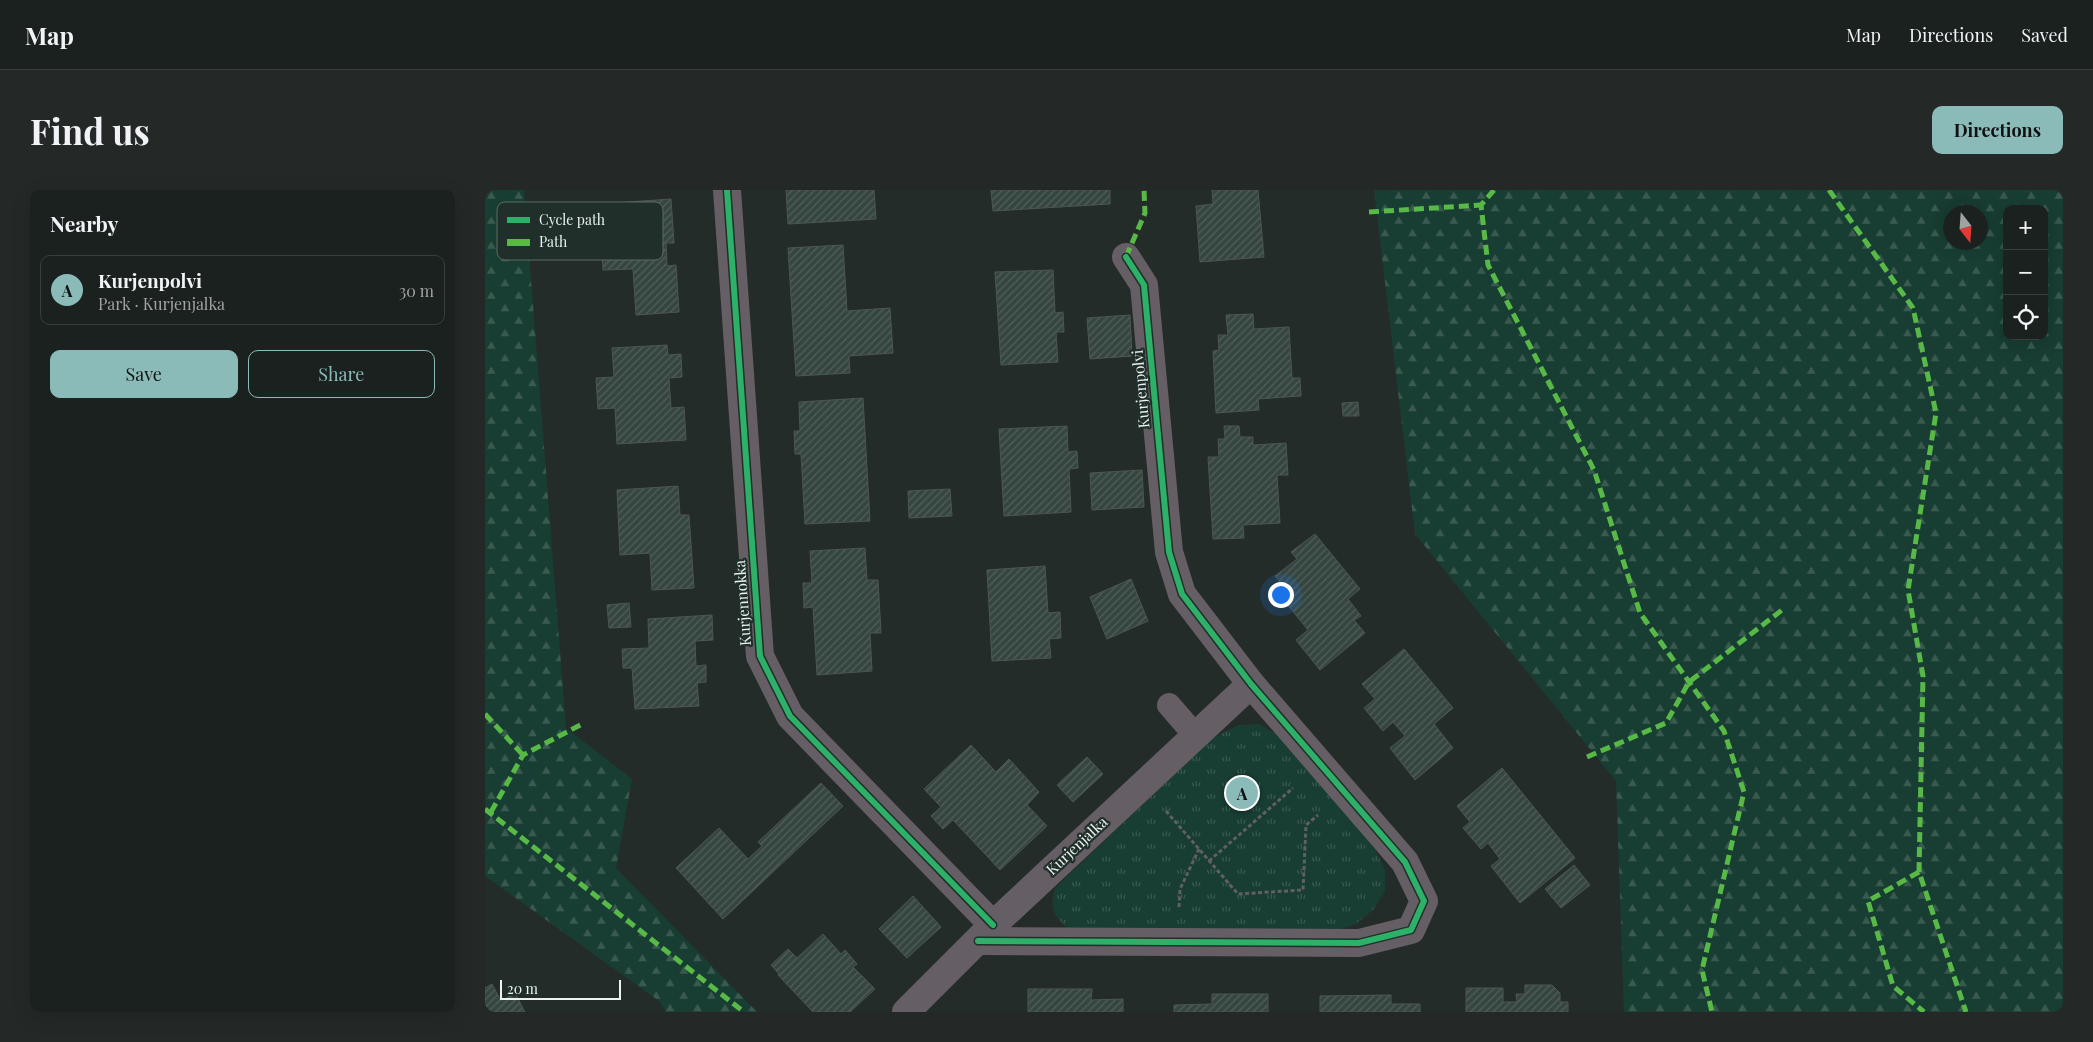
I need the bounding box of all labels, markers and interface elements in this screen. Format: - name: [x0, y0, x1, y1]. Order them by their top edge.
- text: Map: [25, 19, 74, 51]
- text: Map: [1846, 23, 1881, 47]
- text: Directions: [1909, 23, 1993, 47]
- text: Saved: [2021, 23, 2068, 47]
- button: Directions: [1932, 106, 2063, 154]
- text: Find us: [30, 107, 150, 154]
- legend: [497, 202, 663, 260]
- north arrow: [1943, 205, 1988, 250]
- map controls: [2003, 205, 2048, 340]
- button: +: [2003, 205, 2048, 250]
- text: Nearby: [50, 209, 119, 237]
- text: Cycle path: [539, 210, 606, 229]
- text: Path: [539, 232, 568, 251]
- button: −: [2003, 250, 2048, 295]
- text: Kurjenpolvi: [98, 267, 202, 293]
- text: A: [62, 280, 72, 301]
- text: 30 m: [399, 280, 434, 301]
- text: Park · Kurjenjalka: [98, 293, 225, 314]
- button: locate: [2003, 295, 2048, 340]
- street label: Kurjenpolvi: [1127, 348, 1153, 429]
- button: Save: [50, 350, 238, 398]
- button: Share: [248, 350, 435, 398]
- street label: Kurjennokka: [729, 559, 755, 647]
- your location: [1268, 582, 1294, 608]
- pin: A: [1226, 774, 1258, 812]
- street label: Kurjenjalka: [1041, 811, 1112, 879]
- scale bar: [500, 977, 621, 1000]
- text: 20 m: [507, 979, 538, 998]

